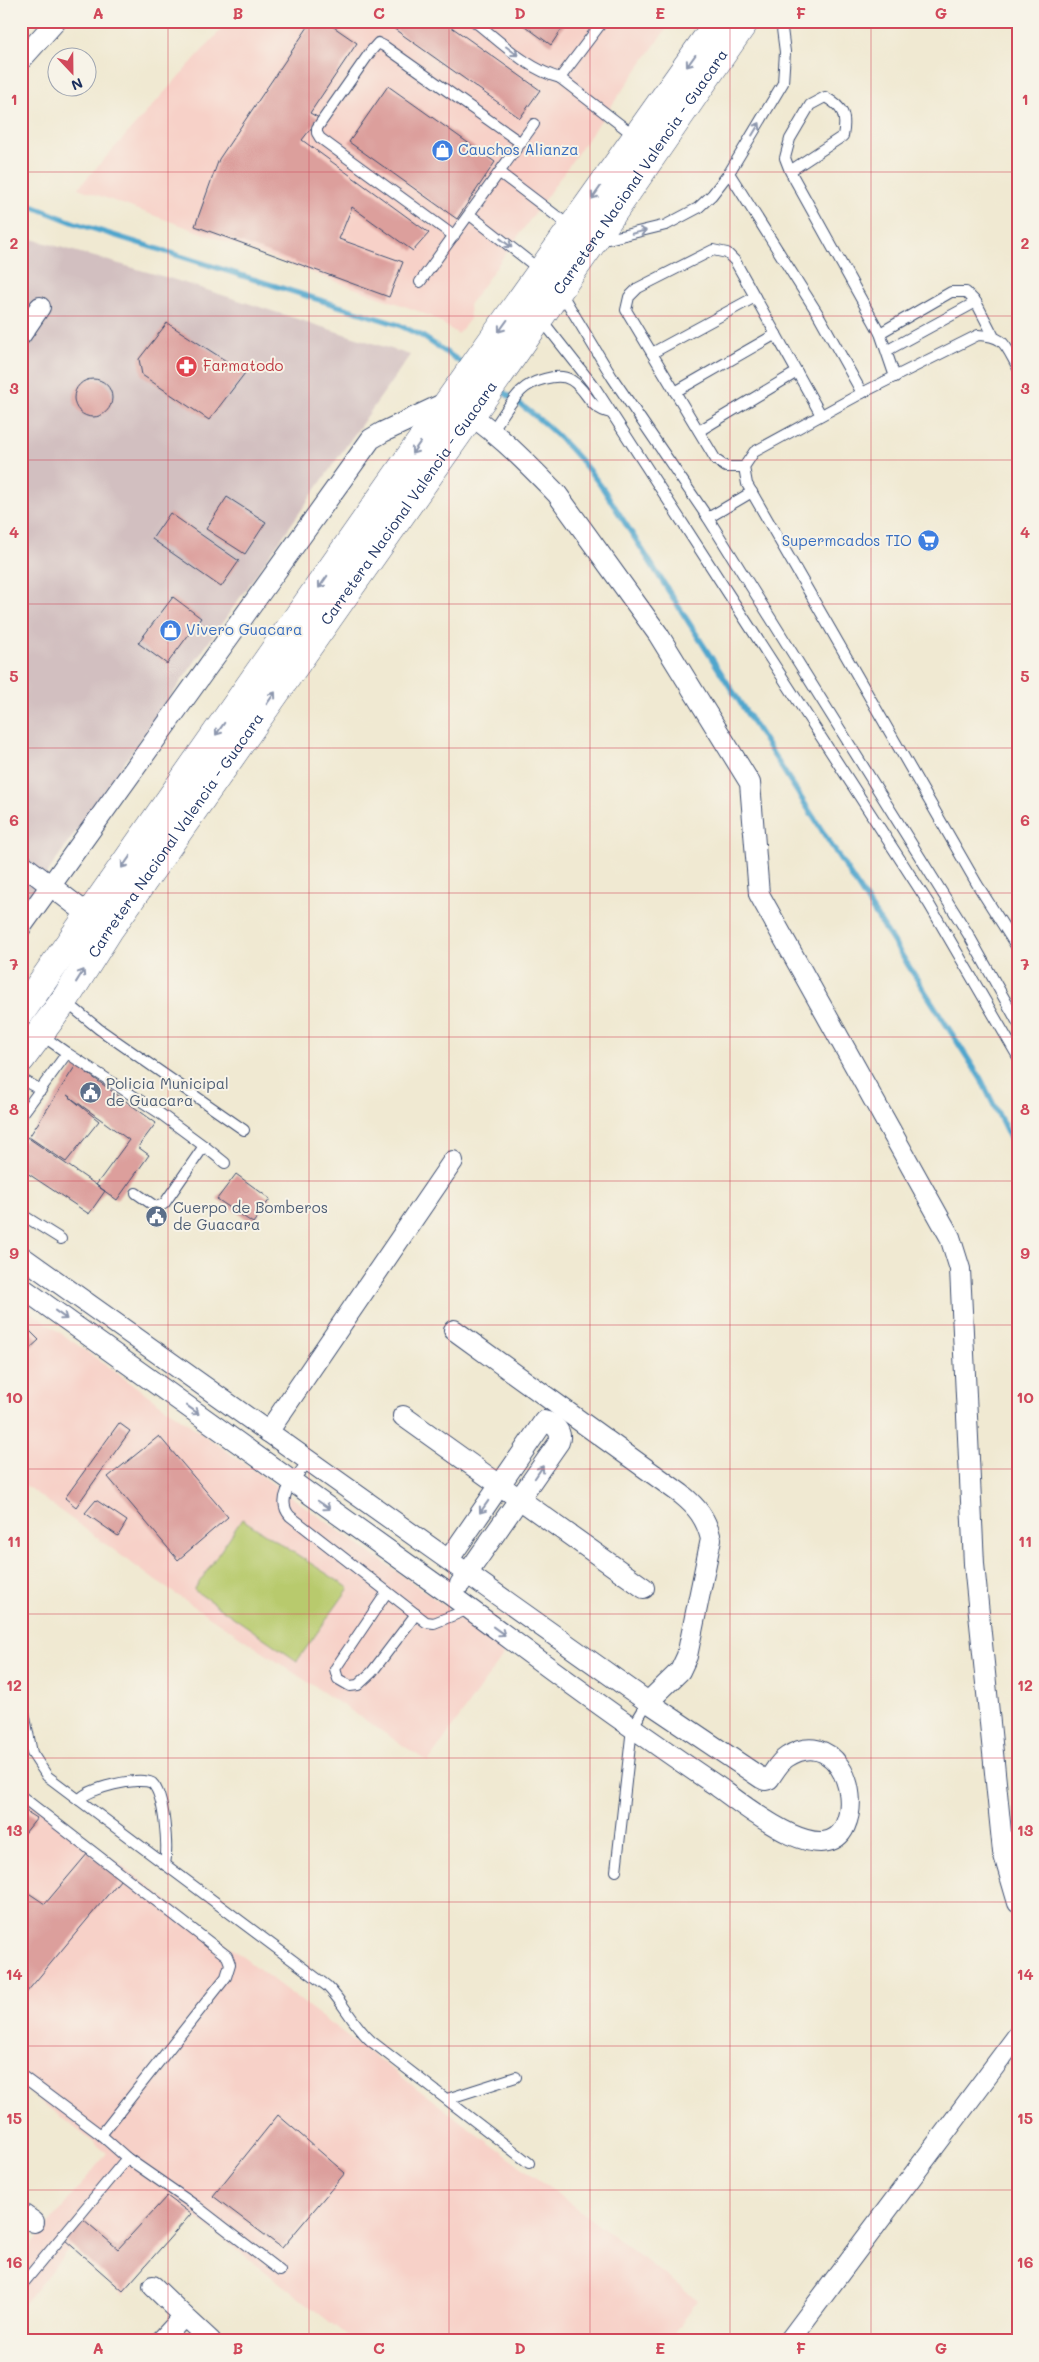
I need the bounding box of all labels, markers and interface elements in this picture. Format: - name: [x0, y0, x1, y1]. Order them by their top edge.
- text: A: [92, 2, 104, 23]
- text: B: [233, 2, 243, 23]
- text: C: [373, 2, 385, 23]
- text: D: [514, 2, 526, 23]
- text: E: [655, 2, 665, 23]
- text: F: [796, 2, 806, 23]
- text: G: [935, 2, 947, 23]
- street label: Carretera Nacional Valencia - Guacara: [548, 45, 732, 298]
- one-way arrow: [505, 46, 519, 56]
- north arrow: [48, 48, 98, 98]
- one-way arrow: [685, 54, 696, 67]
- text: N: [69, 74, 86, 95]
- text: 1: [10, 88, 18, 109]
- text: 1: [1021, 88, 1029, 109]
- one-way arrow: [751, 122, 761, 136]
- shop icon: Cauchos Alianza: [430, 138, 454, 162]
- place label: Cauchos Alianza: [458, 139, 579, 159]
- one-way arrow: [591, 186, 601, 200]
- one-way arrow: [631, 227, 647, 236]
- text: 2: [10, 232, 19, 253]
- text: 2: [1021, 232, 1030, 253]
- one-way arrow: [499, 237, 512, 248]
- one-way arrow: [498, 319, 508, 333]
- pharmacy icon: Farmatodo: [175, 354, 199, 378]
- place label: Farmatodo: [203, 355, 284, 375]
- text: 3: [9, 377, 19, 398]
- street label: Carretera Nacional Valencia - Guacara: [316, 377, 501, 629]
- text: 3: [1020, 377, 1030, 398]
- one-way arrow: [411, 441, 421, 455]
- text: 4: [9, 521, 19, 542]
- text: 4: [1020, 521, 1030, 542]
- supermarket icon: Supermcados TIO: [916, 529, 940, 553]
- place label: Supermcados TIO: [782, 530, 912, 550]
- one-way arrow: [318, 575, 328, 589]
- shop icon: Vivero Guacara: [158, 618, 182, 642]
- place label: Vivero Guacara: [186, 619, 302, 639]
- text: 5: [9, 665, 19, 686]
- text: 5: [1020, 665, 1030, 686]
- one-way arrow: [266, 691, 276, 705]
- street label: Carretera Nacional Valencia - Guacara: [83, 709, 267, 961]
- one-way arrow: [215, 722, 225, 736]
- text: 6: [9, 809, 19, 830]
- text: 6: [1020, 809, 1030, 830]
- one-way arrow: [121, 855, 132, 868]
- text: 7: [10, 953, 19, 974]
- text: 7: [1021, 953, 1030, 974]
- one-way arrow: [75, 970, 85, 984]
- place label: Policia Municipal de Guacara: [106, 1073, 229, 1110]
- public building icon: Policia Municipal de Guacara: [78, 1081, 102, 1105]
- text: 8: [9, 1098, 19, 1119]
- text: 8: [1020, 1098, 1030, 1119]
- place label: Cuerpo de Bomberos de Guacara: [173, 1197, 328, 1234]
- public building icon: Cuerpo de Bomberos de Guacara: [145, 1205, 169, 1229]
- text: 9: [9, 1242, 19, 1263]
- text: 9: [1020, 1242, 1030, 1263]
- one-way arrow: [54, 1310, 67, 1321]
- text: 10: [5, 1386, 23, 1407]
- text: 10: [1016, 1386, 1034, 1407]
- one-way arrow: [185, 1405, 199, 1416]
- one-way arrow: [534, 1466, 544, 1480]
- one-way arrow: [317, 1500, 331, 1510]
- one-way arrow: [479, 1500, 490, 1513]
- text: 11: [7, 1530, 21, 1551]
- text: 11: [1018, 1530, 1032, 1551]
- one-way arrow: [492, 1626, 506, 1636]
- text: 12: [6, 1674, 22, 1695]
- text: 12: [1017, 1674, 1033, 1695]
- text: 13: [6, 1819, 23, 1840]
- text: 13: [1017, 1819, 1034, 1840]
- text: 14: [5, 1963, 23, 1984]
- text: 14: [1016, 1963, 1034, 1984]
- text: 15: [6, 2107, 22, 2128]
- text: 15: [1017, 2107, 1033, 2128]
- text: 16: [6, 2251, 23, 2272]
- text: 16: [1017, 2251, 1034, 2272]
- text: A: [92, 2337, 104, 2358]
- text: B: [233, 2337, 243, 2358]
- text: C: [373, 2337, 385, 2358]
- text: D: [514, 2337, 526, 2358]
- text: E: [655, 2337, 665, 2358]
- text: F: [796, 2337, 806, 2358]
- text: G: [935, 2337, 947, 2358]

